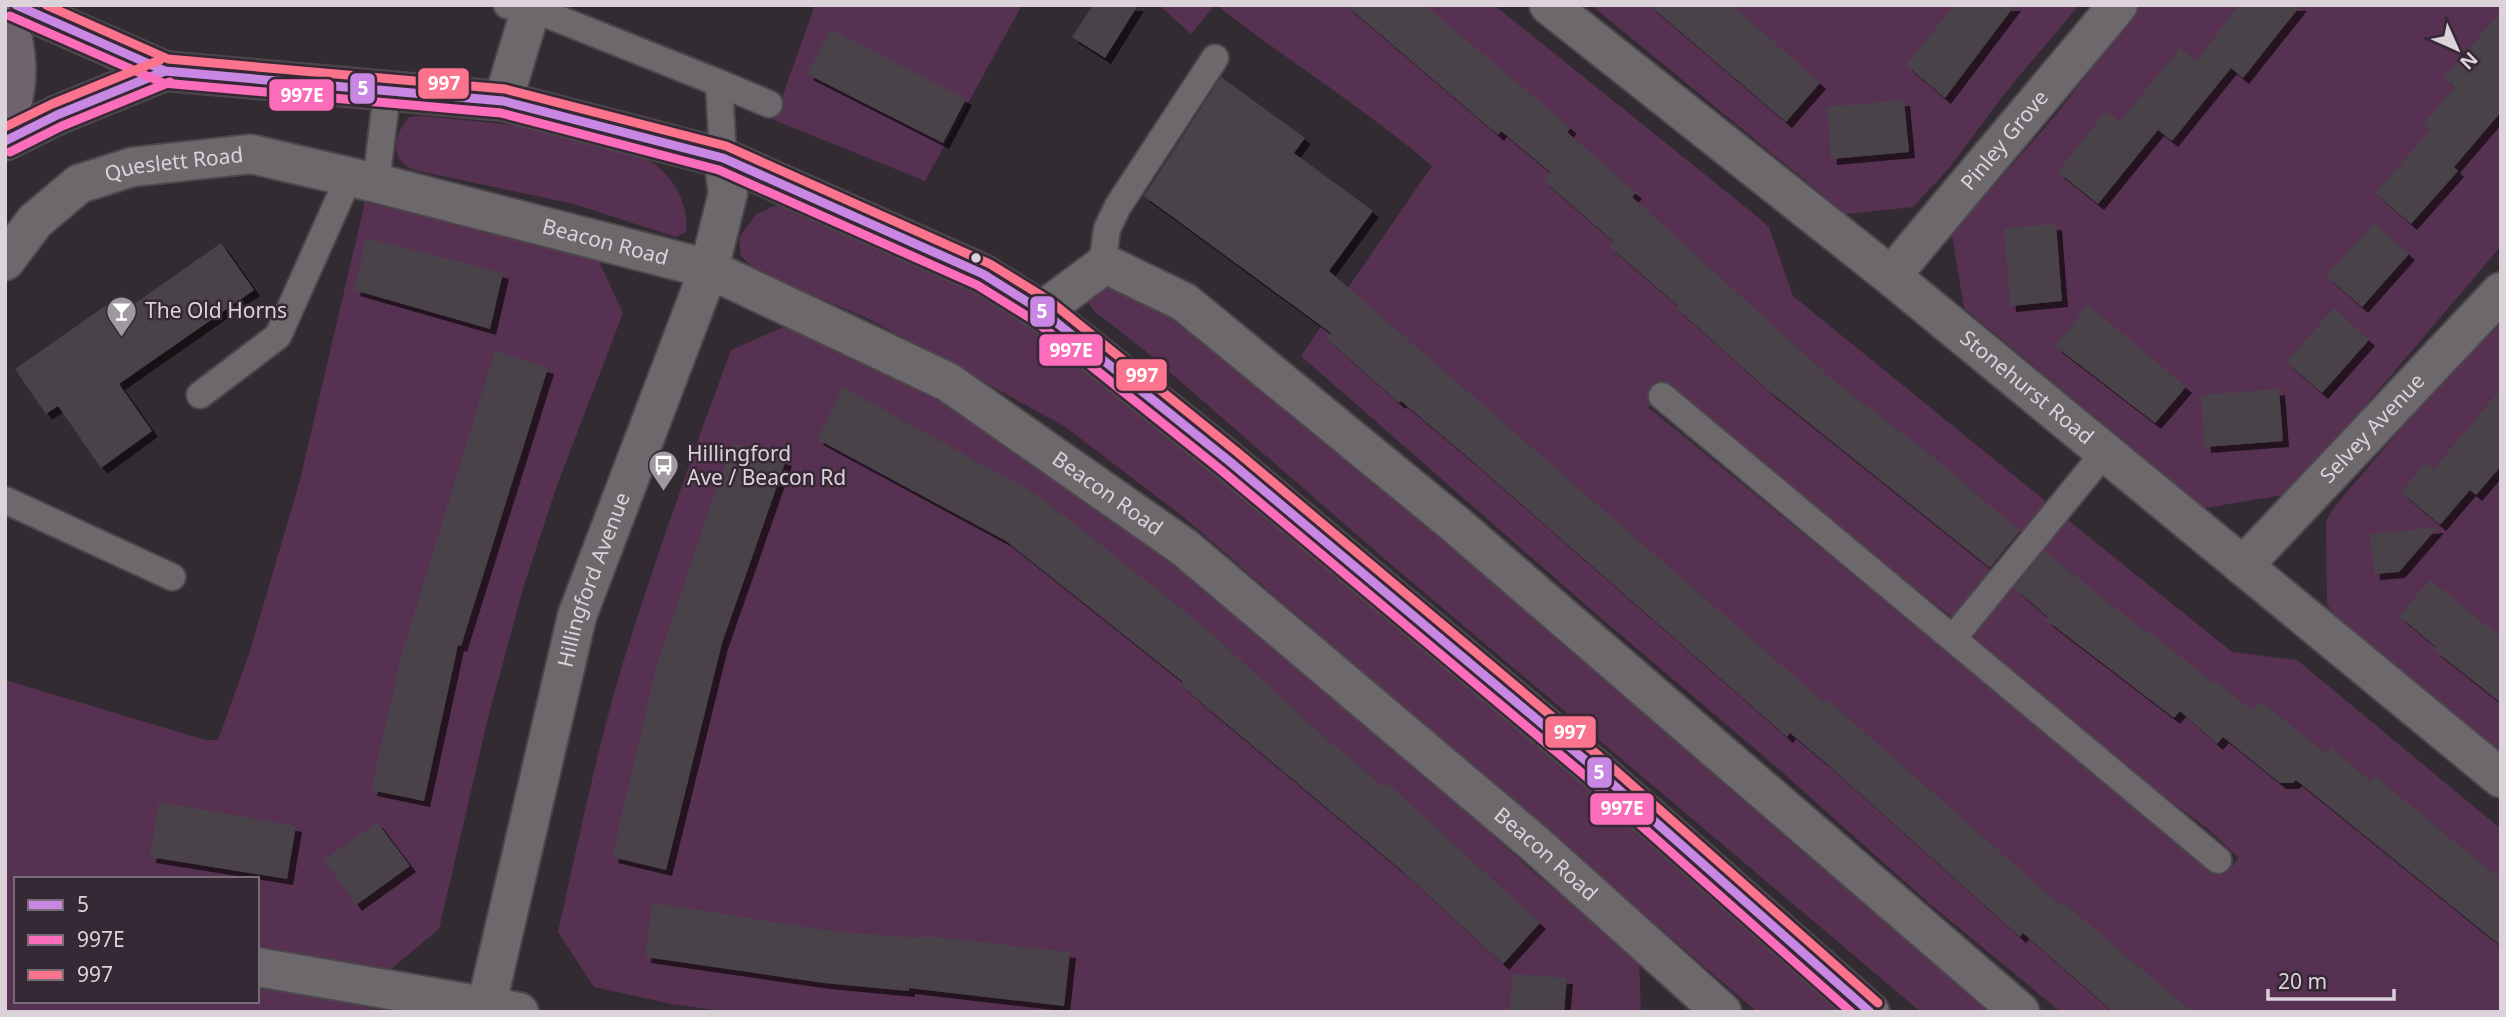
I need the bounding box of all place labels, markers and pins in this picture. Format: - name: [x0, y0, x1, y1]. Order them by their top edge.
- unlabelled marker: [969, 251, 983, 265]
- bar icon: The Old Horns: [105, 294, 139, 338]
- place label: The Old Horns: [145, 296, 287, 324]
- place label: Hillingford Ave / Beacon Rd: [687, 439, 846, 491]
- bus stop icon: Hillingford Ave / Beacon Rd: [647, 449, 681, 493]

